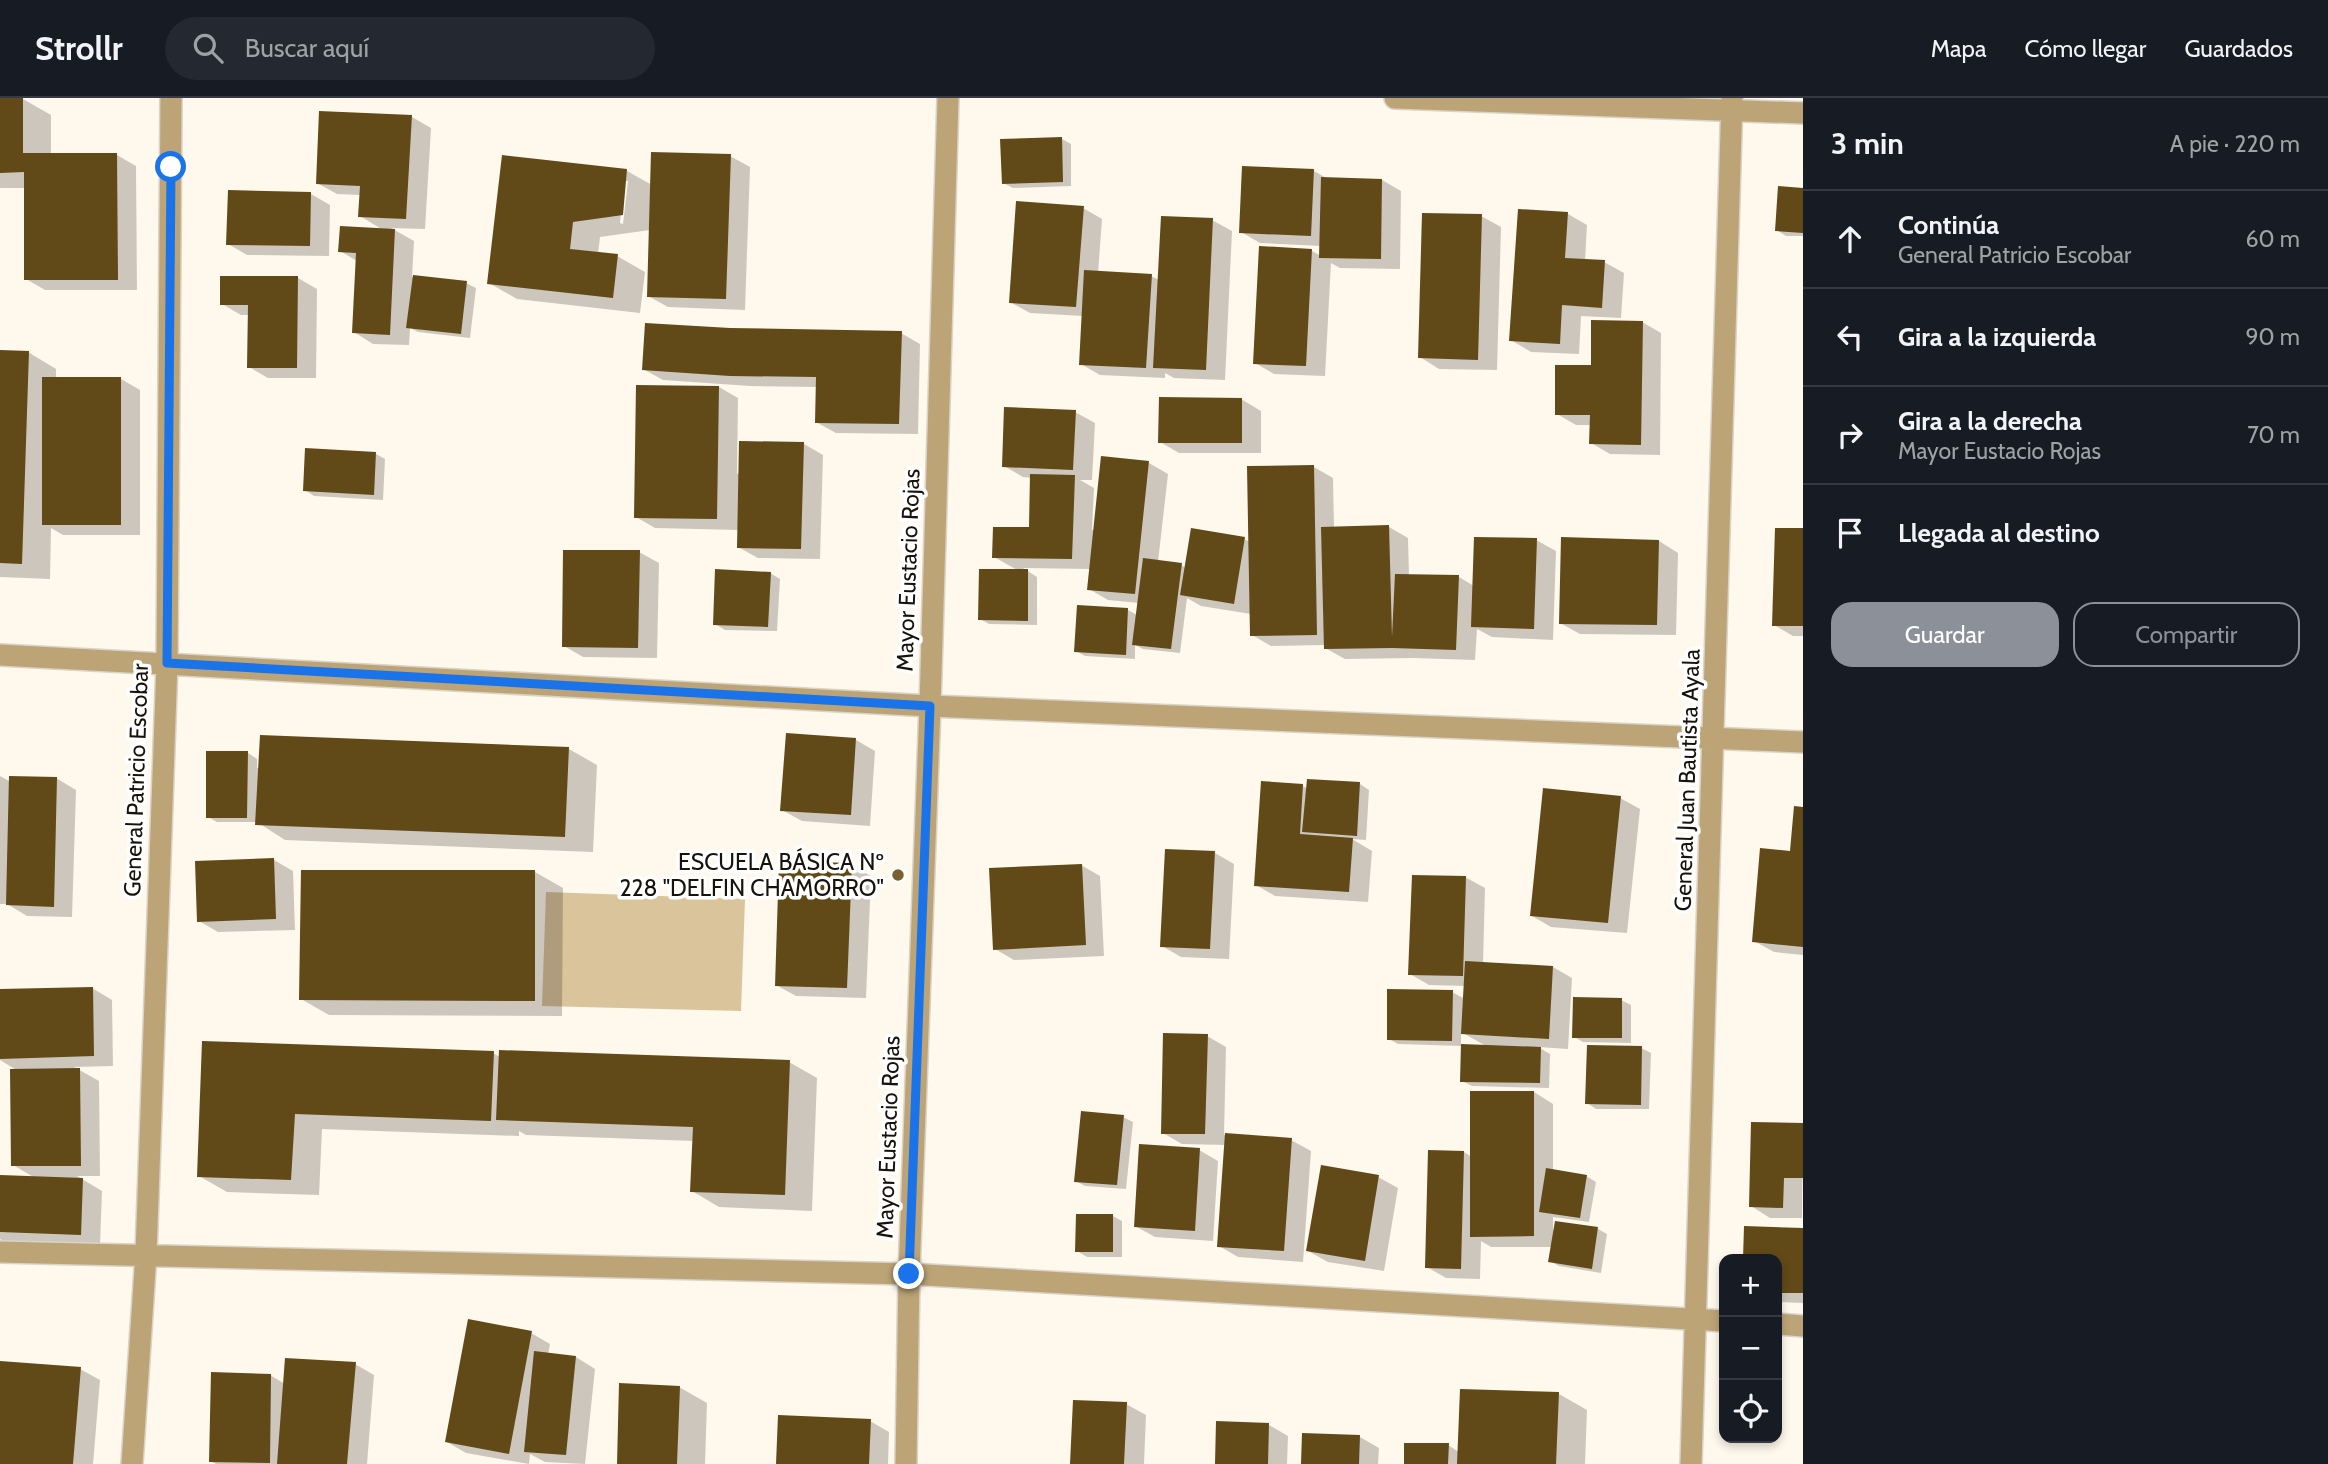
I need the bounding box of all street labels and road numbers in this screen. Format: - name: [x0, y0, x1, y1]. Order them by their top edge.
- street label: Mayor Eustacio Rojas: [890, 468, 926, 672]
- street label: General Juan Bautista Ayala: [1668, 648, 1706, 912]
- street label: General Patricio Escobar: [118, 662, 154, 897]
- street label: Mayor Eustacio Rojas: [870, 1035, 906, 1239]

